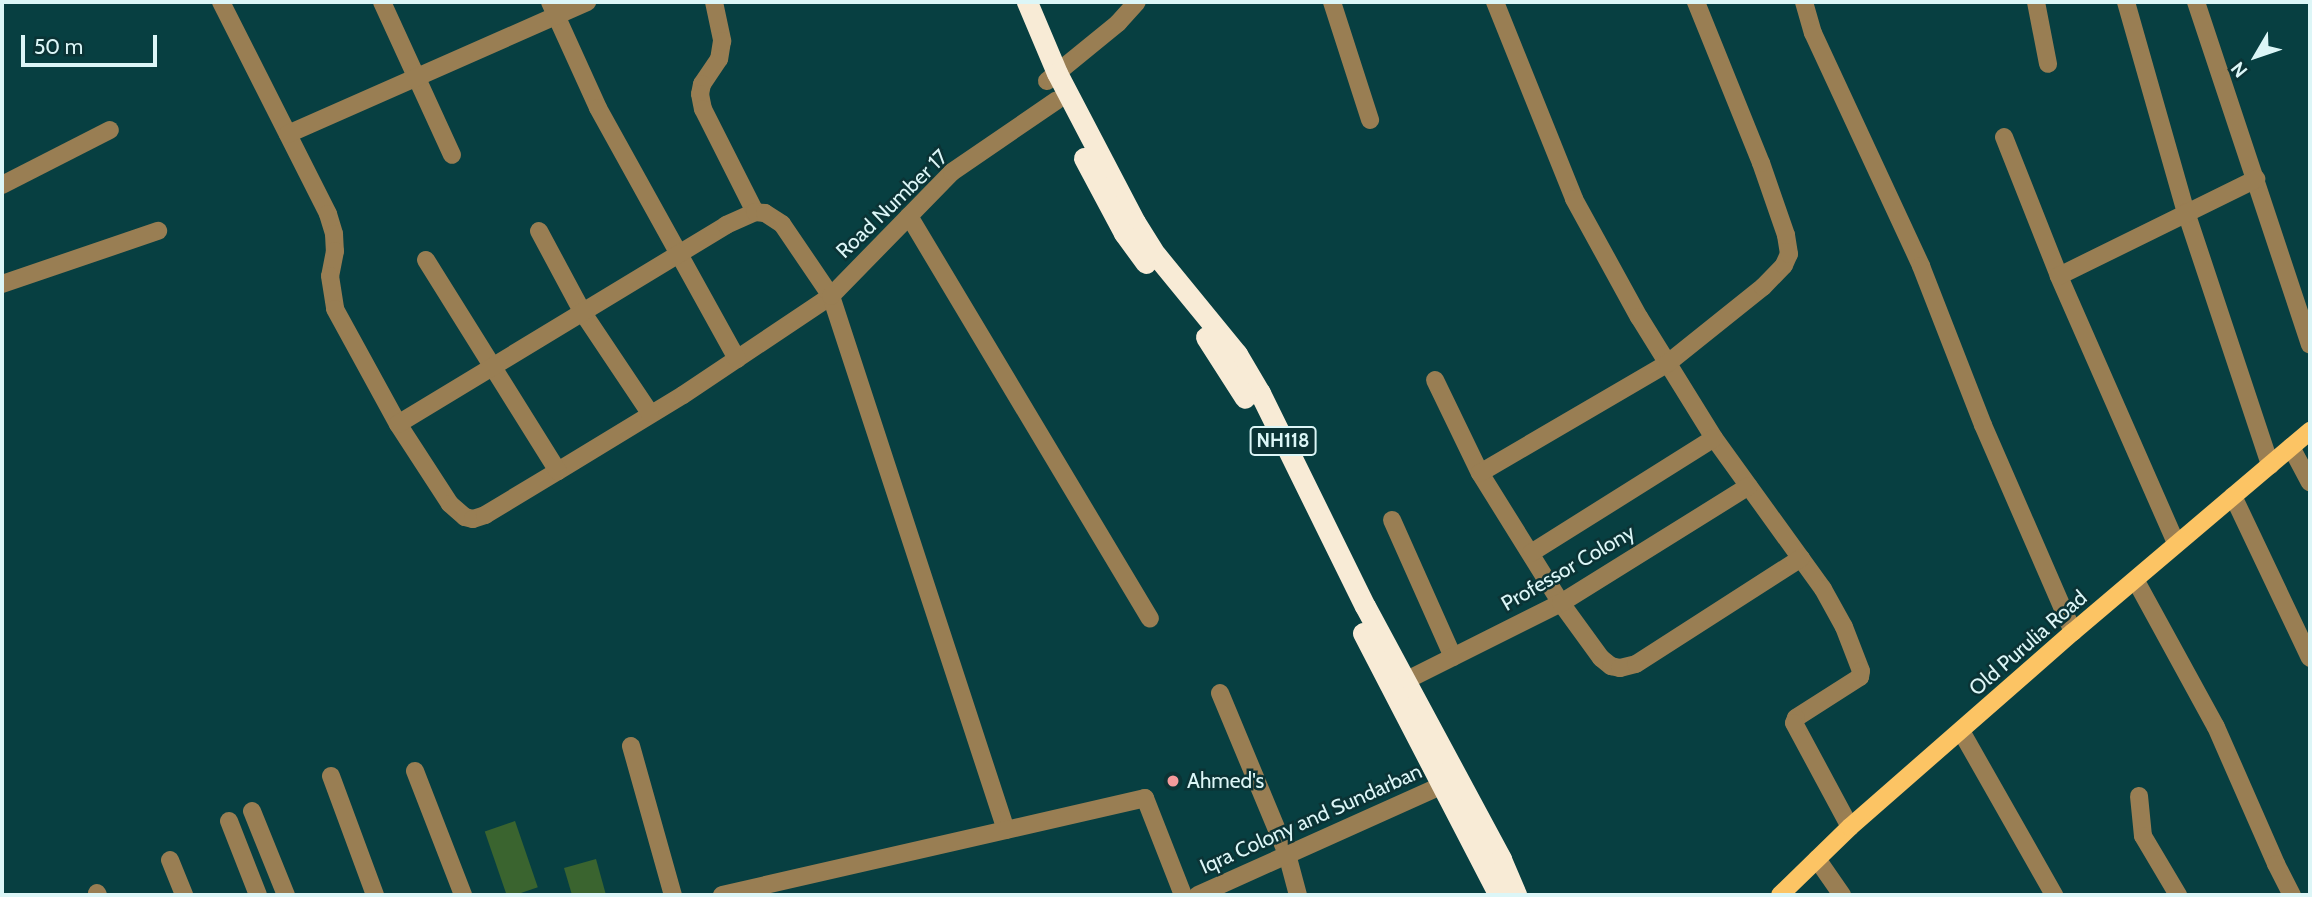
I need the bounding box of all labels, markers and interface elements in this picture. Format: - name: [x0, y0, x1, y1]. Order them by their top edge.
- scale bar: [24, 21, 161, 65]
- north arrow: [2221, 21, 2291, 91]
- text: 50 m: [34, 34, 83, 59]
- text: N: [2226, 57, 2252, 82]
- street label: Road Number 17: [831, 144, 953, 264]
- road number: NH118: [1248, 426, 1318, 456]
- street label: Professor Colony: [1497, 520, 1639, 616]
- street label: Old Purulia Road: [1964, 585, 2092, 701]
- street label: Iqra Colony and Sundarban: [1196, 759, 1426, 879]
- place label: Ahmed's: [1187, 768, 1264, 794]
- marker: Ahmed's: [1165, 773, 1181, 789]

